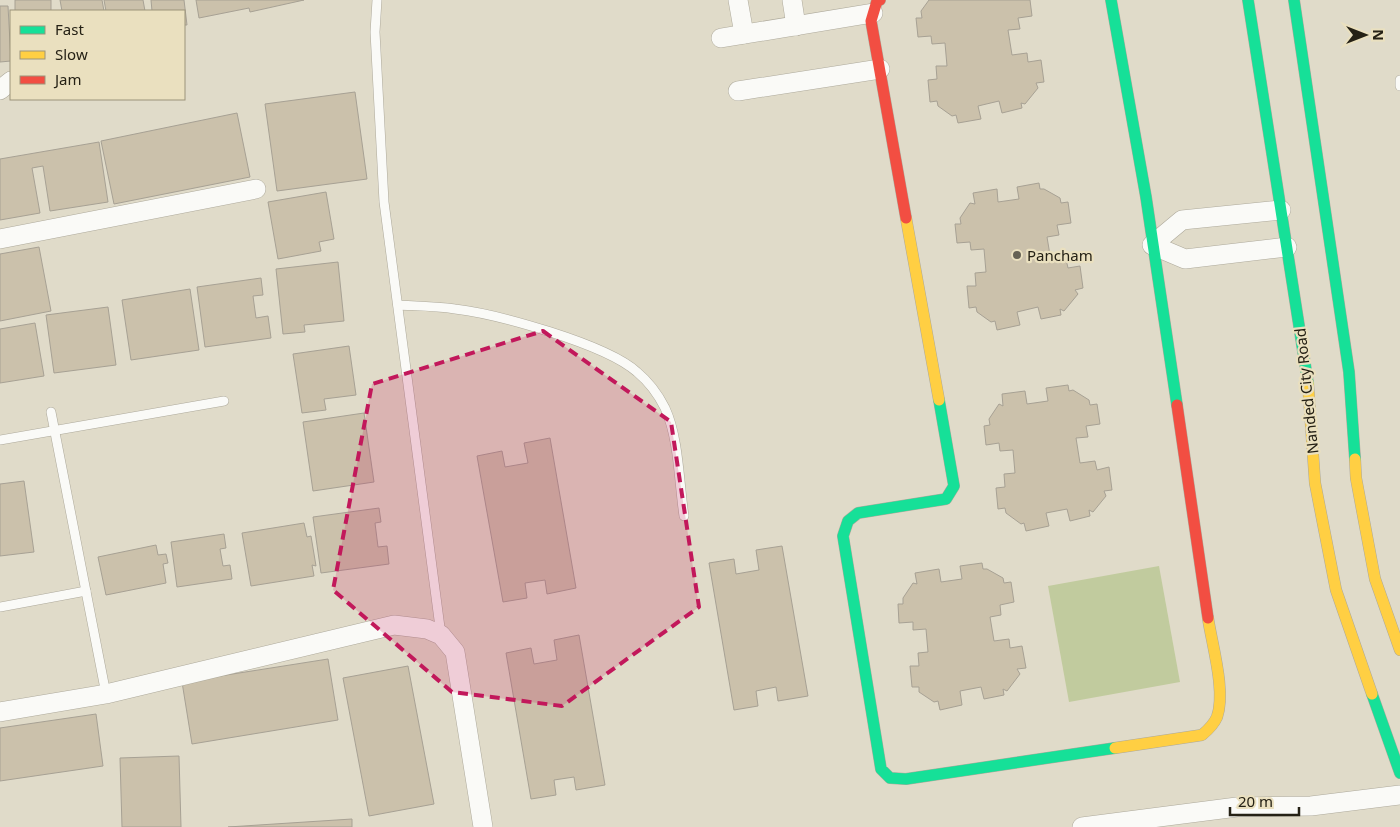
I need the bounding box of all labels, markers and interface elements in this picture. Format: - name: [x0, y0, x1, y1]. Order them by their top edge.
- legend: [10, 10, 185, 100]
- north arrow: [1340, 10, 1390, 60]
- text: Fast: [55, 19, 84, 39]
- text: N: [1369, 29, 1388, 41]
- text: Slow: [55, 44, 88, 64]
- text: Jam: [53, 69, 82, 89]
- place label: Pancham: [1027, 245, 1093, 265]
- marker: Pancham: [1011, 249, 1023, 261]
- street label: Nanded City Road: [1289, 327, 1323, 455]
- scale bar: [1230, 784, 1299, 816]
- text: 20 m: [1238, 791, 1273, 811]

